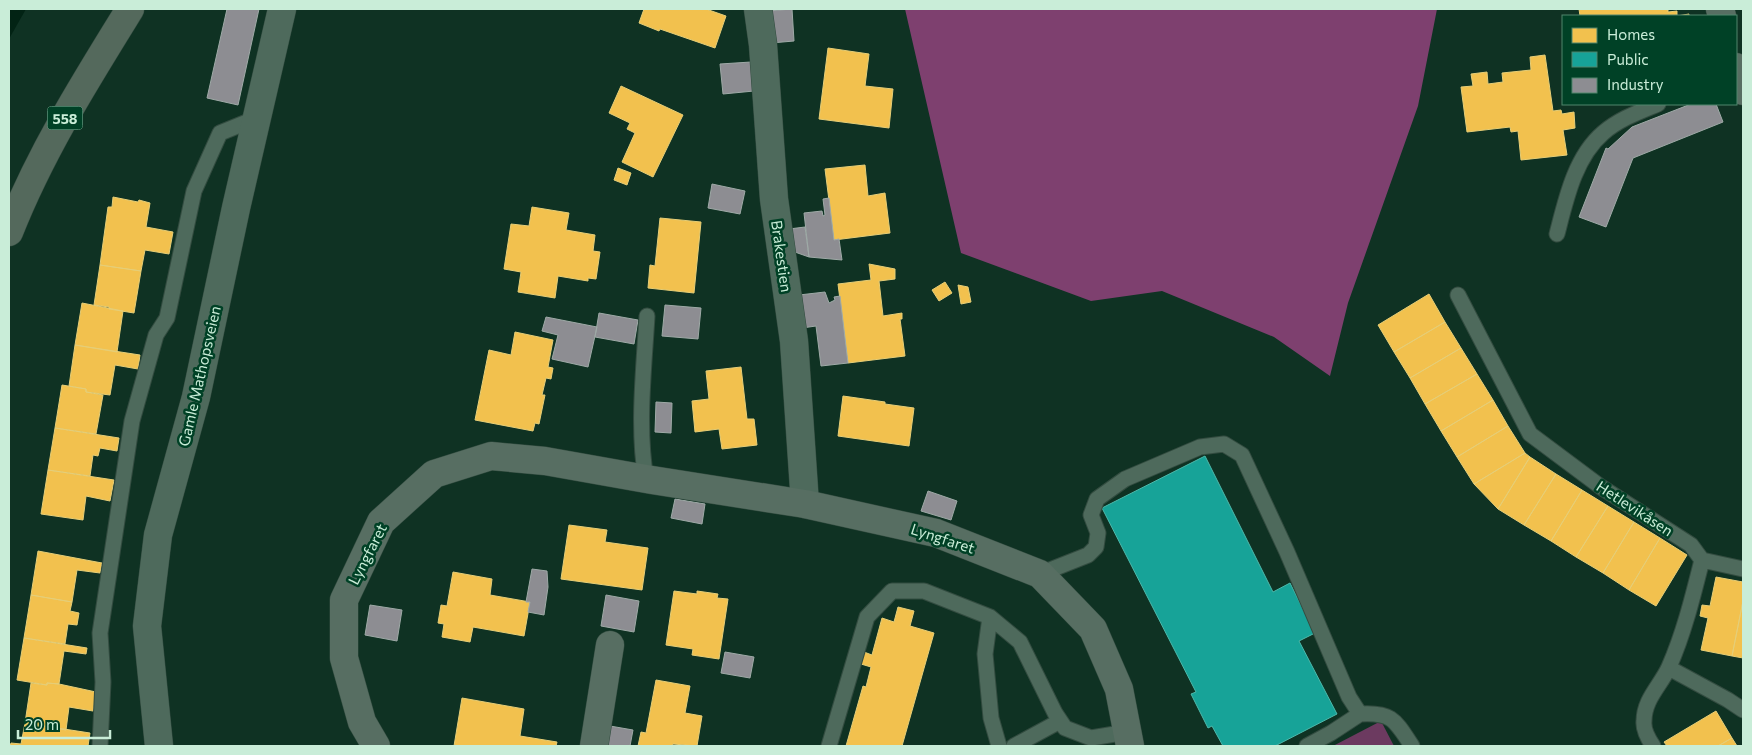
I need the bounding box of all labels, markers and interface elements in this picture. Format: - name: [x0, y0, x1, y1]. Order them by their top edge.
- legend: [1562, 15, 1737, 105]
- text: Homes: [1607, 25, 1655, 43]
- text: Public: [1607, 50, 1649, 68]
- text: Industry: [1607, 75, 1664, 93]
- road number: 558: [48, 106, 82, 130]
- street label: Brakestien: [768, 219, 796, 293]
- street label: Gamle Mathopsveien: [174, 304, 224, 448]
- street label: Hetlevikåsen: [1593, 477, 1677, 539]
- street label: Lyngfaret: [909, 519, 977, 557]
- street label: Lyngfaret: [344, 521, 390, 587]
- scale bar: [18, 708, 110, 740]
- text: 20 m: [25, 715, 59, 733]

